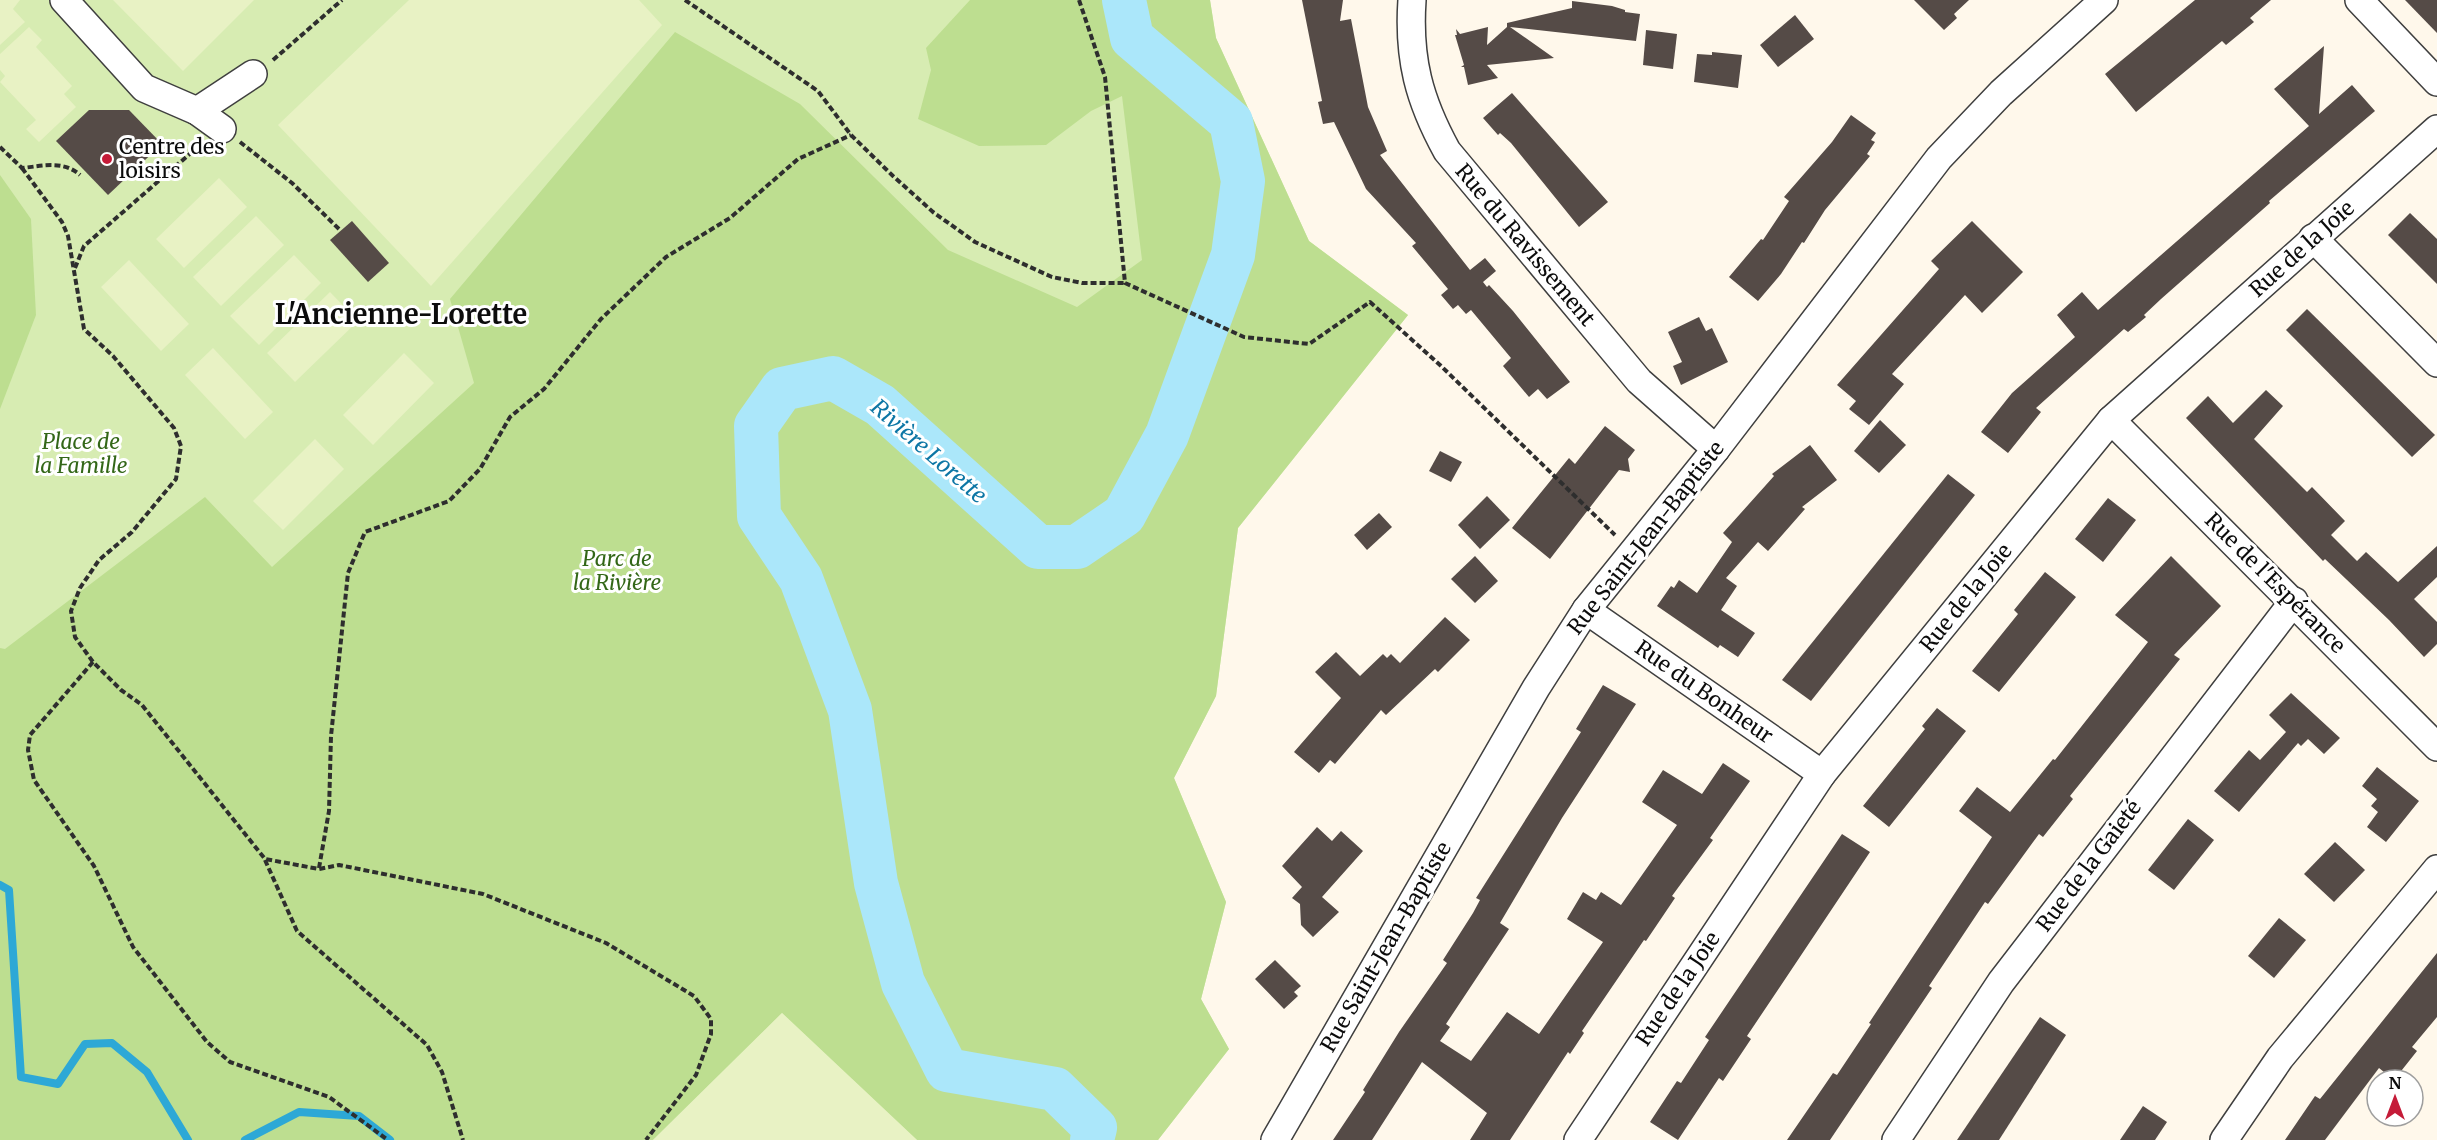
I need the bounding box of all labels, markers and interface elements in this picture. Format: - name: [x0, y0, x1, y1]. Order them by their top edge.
- place label: Centre des loisirs: [119, 133, 224, 184]
- marker: Centre des loisirs: [100, 152, 114, 166]
- street label: Rue du Ravissement: [1450, 158, 1601, 331]
- street label: Rue de la Joie: [2244, 194, 2360, 303]
- district label: L'Ancienne-Lorette: [275, 297, 527, 331]
- water label: Rivière Lorette: [865, 393, 993, 509]
- park label: Place de la Famille: [34, 428, 128, 479]
- street label: Rue Saint-Jean-Baptiste: [1561, 435, 1730, 640]
- street label: Rue de l'Espérance: [2199, 507, 2351, 659]
- street label: Rue de la Joie: [1914, 538, 2018, 657]
- park label: Parc de la Rivière: [573, 545, 661, 596]
- street label: Rue du Bonheur: [1630, 634, 1778, 749]
- street label: Rue de la Gaieté: [2030, 795, 2147, 937]
- street label: Rue Saint-Jean-Baptiste: [1314, 837, 1457, 1057]
- street label: Rue de la Joie: [1630, 926, 1726, 1051]
- north arrow: [2365, 1068, 2425, 1128]
- text: N: [2389, 1073, 2402, 1093]

